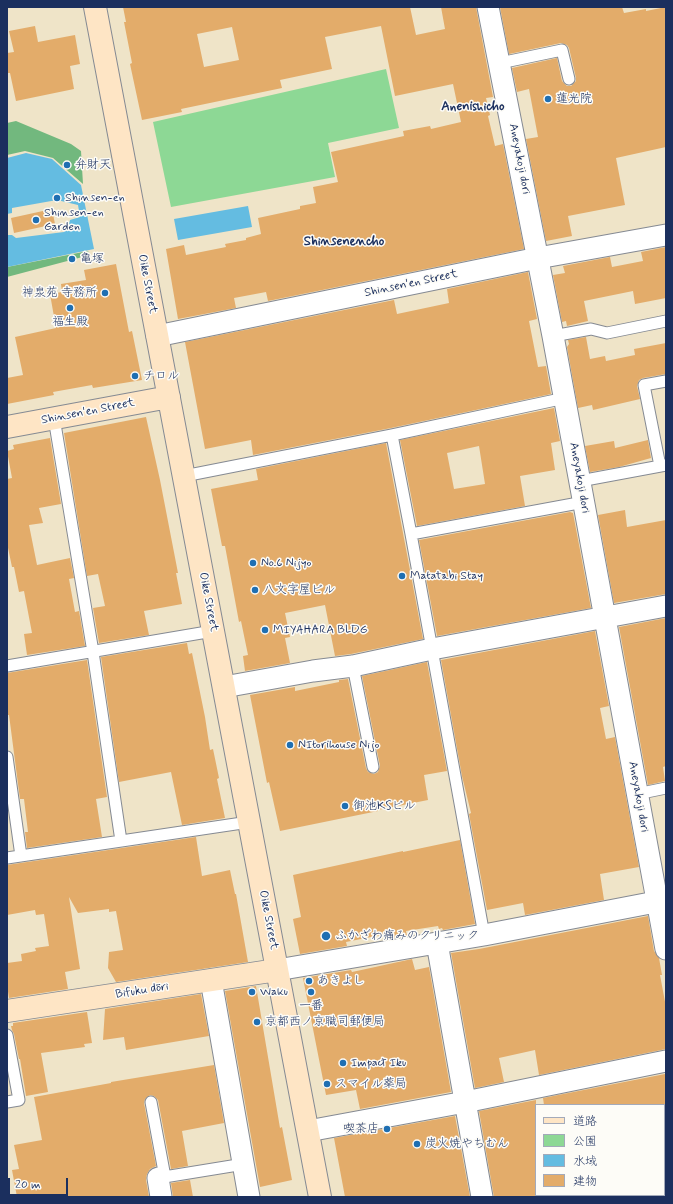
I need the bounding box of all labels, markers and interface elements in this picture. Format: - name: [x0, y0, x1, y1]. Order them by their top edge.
- place label: 蓮光院: [556, 92, 592, 106]
- marker: 蓮光院: [543, 94, 553, 104]
- district label: Anenishicho: [441, 99, 505, 115]
- street label: Aneyakoji dori: [505, 122, 533, 196]
- place label: 弁財天: [75, 158, 111, 172]
- marker: 弁財天: [62, 160, 72, 170]
- place label: Shinsen-en: [65, 191, 125, 205]
- marker: Shinsen-en: [52, 193, 62, 203]
- place label: Shinsen-en Garden: [44, 206, 104, 234]
- marker: Shinsen-en Garden: [31, 215, 41, 225]
- district label: Shinsenencho: [304, 234, 384, 250]
- place label: 亀塚: [80, 252, 104, 266]
- street label: Oike Street: [134, 253, 160, 315]
- marker: 亀塚: [67, 254, 77, 264]
- street label: Shinsen'en Street: [363, 267, 459, 301]
- place label: 神泉苑 寺務所: [22, 286, 97, 300]
- marker: 神泉苑 寺務所: [100, 288, 110, 298]
- marker: 福生殿: [65, 303, 75, 313]
- place label: 福生殿: [52, 315, 88, 329]
- place label: チロル: [143, 369, 179, 383]
- marker: チロル: [130, 371, 140, 381]
- street label: Shinsen'en Street: [40, 396, 136, 428]
- street label: Aneyakoji dori: [566, 441, 592, 515]
- place label: No.6 Nijyo: [261, 556, 311, 570]
- marker: No.6 Nijyo: [248, 558, 258, 568]
- place label: Matatabi Stay: [410, 569, 483, 583]
- street label: Oike Street: [195, 571, 221, 633]
- marker: Matatabi Stay: [397, 571, 407, 581]
- place label: 八文字屋ビル: [263, 583, 335, 597]
- marker: 八文字屋ビル: [250, 585, 260, 595]
- place label: MIYAHARA BLDG: [273, 623, 368, 637]
- marker: MIYAHARA BLDG: [260, 625, 270, 635]
- place label: NItorihouse Nijo: [298, 738, 379, 752]
- marker: NItorihouse Nijo: [285, 740, 295, 750]
- street label: Aneyakoji dori: [625, 760, 651, 834]
- place label: 御池KSビル: [353, 799, 416, 813]
- marker: 御池KSビル: [340, 801, 350, 811]
- street label: Oike Street: [255, 889, 281, 951]
- place label: ふかざわ痛みのクリニック: [335, 929, 479, 943]
- marker: ふかざわ痛みのクリニック: [320, 930, 332, 942]
- place label: あきよし: [317, 974, 365, 988]
- marker: あきよし: [304, 976, 314, 986]
- street label: Bifuku dōri: [114, 980, 170, 1002]
- place label: Waku: [260, 985, 288, 999]
- marker: Waku: [247, 987, 257, 997]
- marker: 一番: [306, 987, 316, 997]
- place label: 一番: [299, 999, 323, 1013]
- place label: 京都西ノ京職司郵便局: [265, 1015, 385, 1029]
- marker: 京都西ノ京職司郵便局: [252, 1017, 262, 1027]
- place label: Impact Iku: [351, 1056, 406, 1070]
- marker: Impact Iku: [338, 1058, 348, 1068]
- place label: スマイル薬局: [335, 1077, 407, 1091]
- marker: スマイル薬局: [322, 1079, 332, 1089]
- legend: [535, 1104, 665, 1196]
- text: 道路: [573, 1114, 597, 1130]
- place label: 喫茶店: [343, 1122, 379, 1136]
- marker: 喫茶店: [382, 1124, 392, 1134]
- text: 公園: [573, 1134, 597, 1150]
- place label: 炭火焼やちむん: [425, 1137, 509, 1151]
- marker: 炭火焼やちむん: [412, 1139, 422, 1149]
- text: 水域: [573, 1154, 597, 1170]
- scale bar: [10, 1170, 70, 1196]
- text: 建物: [573, 1174, 597, 1190]
- text: 20 m: [15, 1177, 41, 1193]

